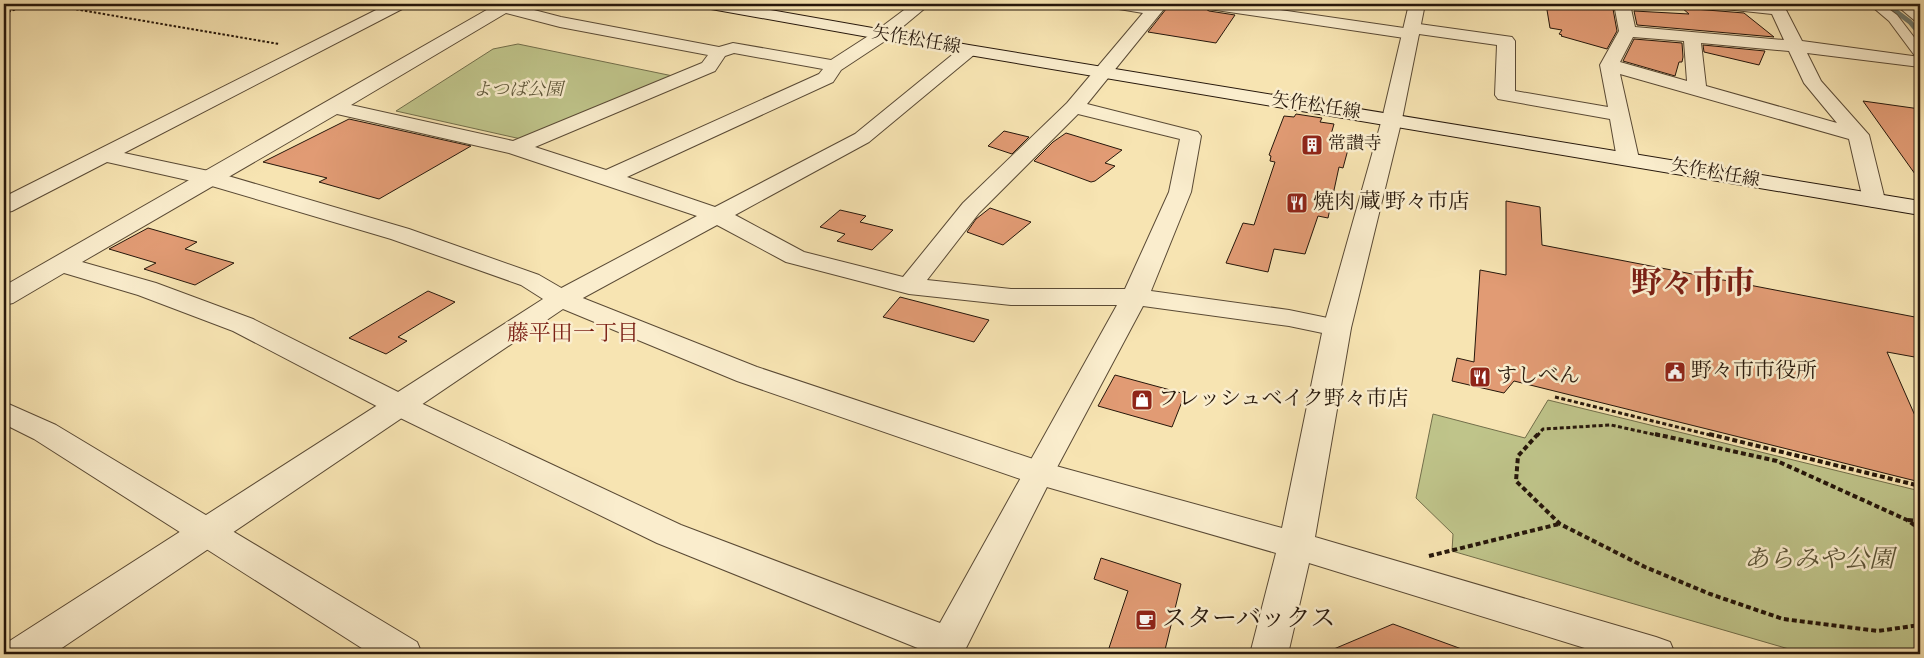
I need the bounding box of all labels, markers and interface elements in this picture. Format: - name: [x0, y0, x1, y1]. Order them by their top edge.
- street label: 矢作松任線: [869, 20, 963, 62]
- park label: よつば公園: [473, 78, 566, 104]
- street label: 矢作松任線: [1270, 87, 1362, 127]
- place label: 常讃寺: [1328, 132, 1382, 158]
- building icon: 常讃寺: [1300, 133, 1324, 157]
- street label: 矢作松任線: [1668, 153, 1762, 195]
- place label: 焼肉 蔵 野々市店: [1313, 188, 1469, 218]
- restaurant icon: 焼肉 蔵 野々市店: [1285, 191, 1309, 215]
- district label: 野々市市: [1631, 263, 1755, 308]
- district label: 藤平田一丁目: [507, 319, 639, 351]
- place label: 野々市市役所: [1691, 357, 1817, 387]
- public building icon: 野々市市役所: [1663, 360, 1687, 384]
- place label: すしべん: [1496, 362, 1580, 392]
- restaurant icon: すしべん: [1468, 365, 1492, 389]
- place label: フレッシュベイク野々市店: [1158, 385, 1408, 415]
- shop icon: フレッシュベイク野々市店: [1130, 388, 1154, 412]
- park label: あらみや公園: [1744, 543, 1898, 579]
- place label: スターバックス: [1162, 602, 1336, 638]
- cafe icon: スターバックス: [1134, 608, 1158, 632]

